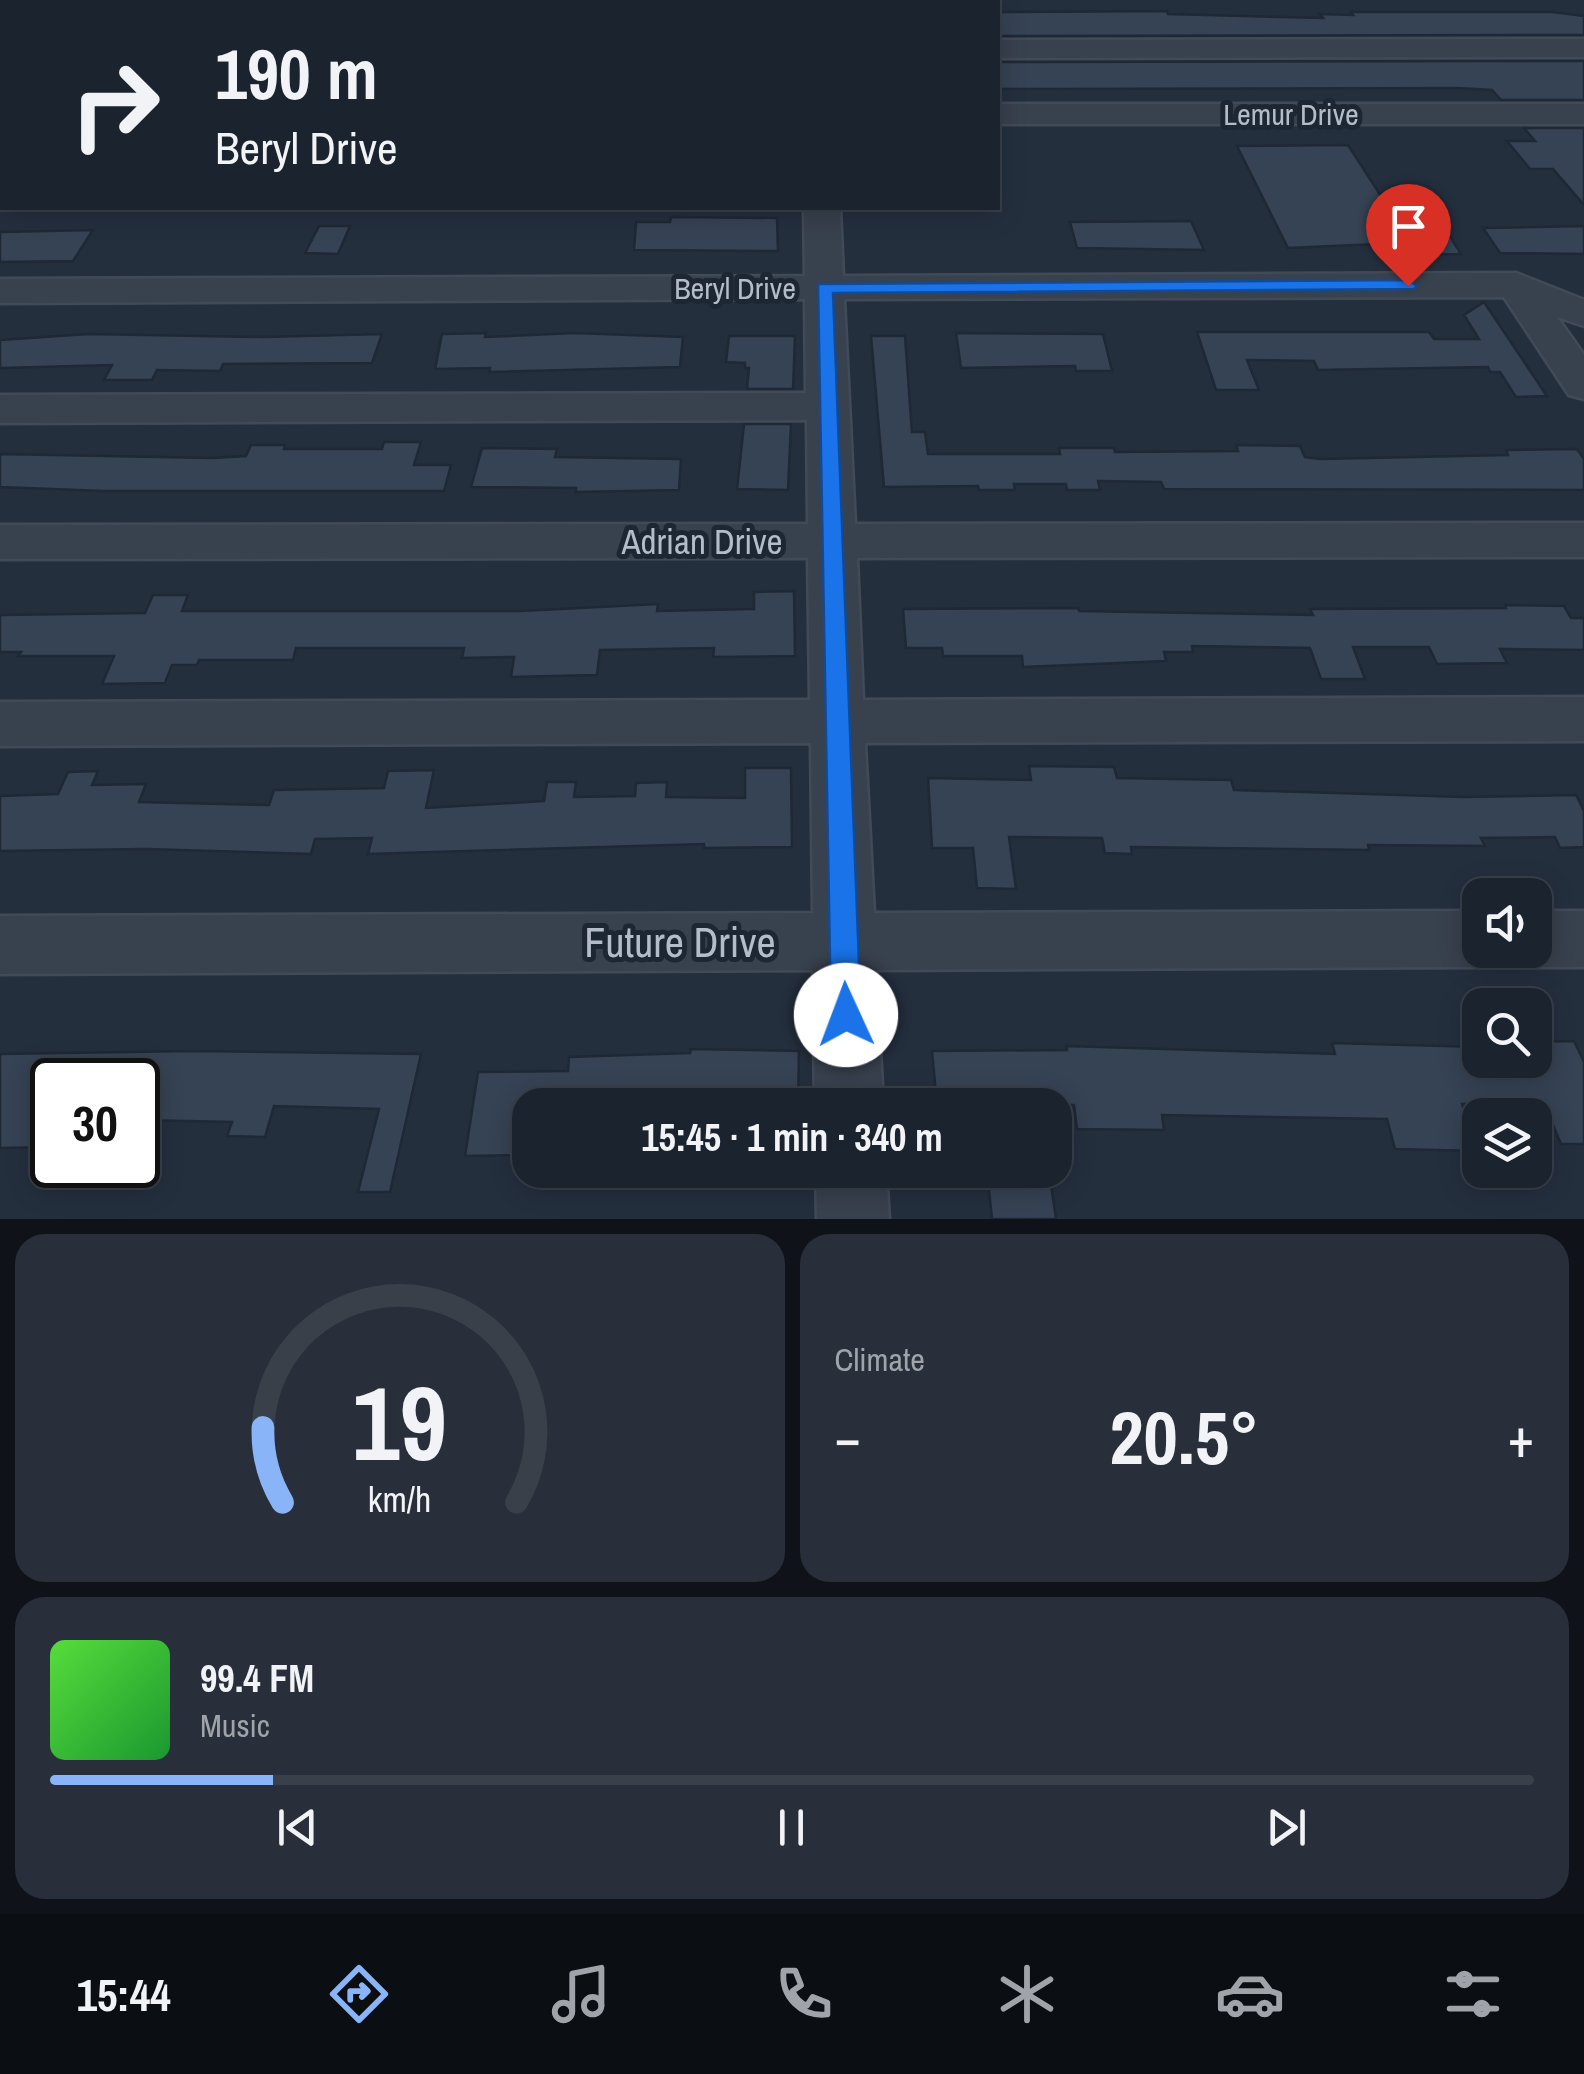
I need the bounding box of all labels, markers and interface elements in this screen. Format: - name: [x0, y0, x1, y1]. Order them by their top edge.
- text: 190 m: [215, 27, 378, 121]
- icon: right: [50, 40, 180, 170]
- street label: Lemur Drive: [1223, 94, 1359, 134]
- text: Beryl Drive: [215, 117, 397, 178]
- pin: [1366, 184, 1451, 287]
- icon: arrive: [1381, 199, 1436, 254]
- street label: Beryl Drive: [674, 268, 796, 308]
- street label: Adrian Drive: [620, 518, 783, 565]
- map controls: [1462, 878, 1552, 1188]
- button: sound: [1462, 878, 1552, 968]
- street label: Future Drive: [584, 914, 776, 970]
- position arrow: [794, 963, 898, 1067]
- button: search: [1462, 988, 1552, 1078]
- speed limit sign: 30: [30, 1058, 160, 1188]
- button: layers: [1462, 1098, 1552, 1188]
- text: 15:45 · 1 min · 340 m: [641, 1112, 943, 1163]
- text: Climate: [835, 1338, 925, 1381]
- text: 19: [352, 1352, 447, 1492]
- text: 20.5°: [1109, 1386, 1259, 1487]
- text: −: [835, 1400, 861, 1474]
- text: +: [1508, 1400, 1534, 1474]
- text: km/h: [368, 1475, 432, 1523]
- text: 99.4 FM: [200, 1653, 314, 1704]
- text: Music: [200, 1704, 270, 1747]
- icon: previous: [270, 1800, 325, 1855]
- icon: pause: [764, 1800, 819, 1855]
- icon: next: [1259, 1800, 1314, 1855]
- icon: directions: [324, 1959, 394, 2029]
- icon: music: [546, 1959, 616, 2029]
- icon: phone: [769, 1959, 839, 2029]
- icon: climate: [992, 1959, 1062, 2029]
- icon: car: [1215, 1959, 1285, 2029]
- icon: filters: [1438, 1959, 1508, 2029]
- text: 15:44: [76, 1964, 171, 2025]

